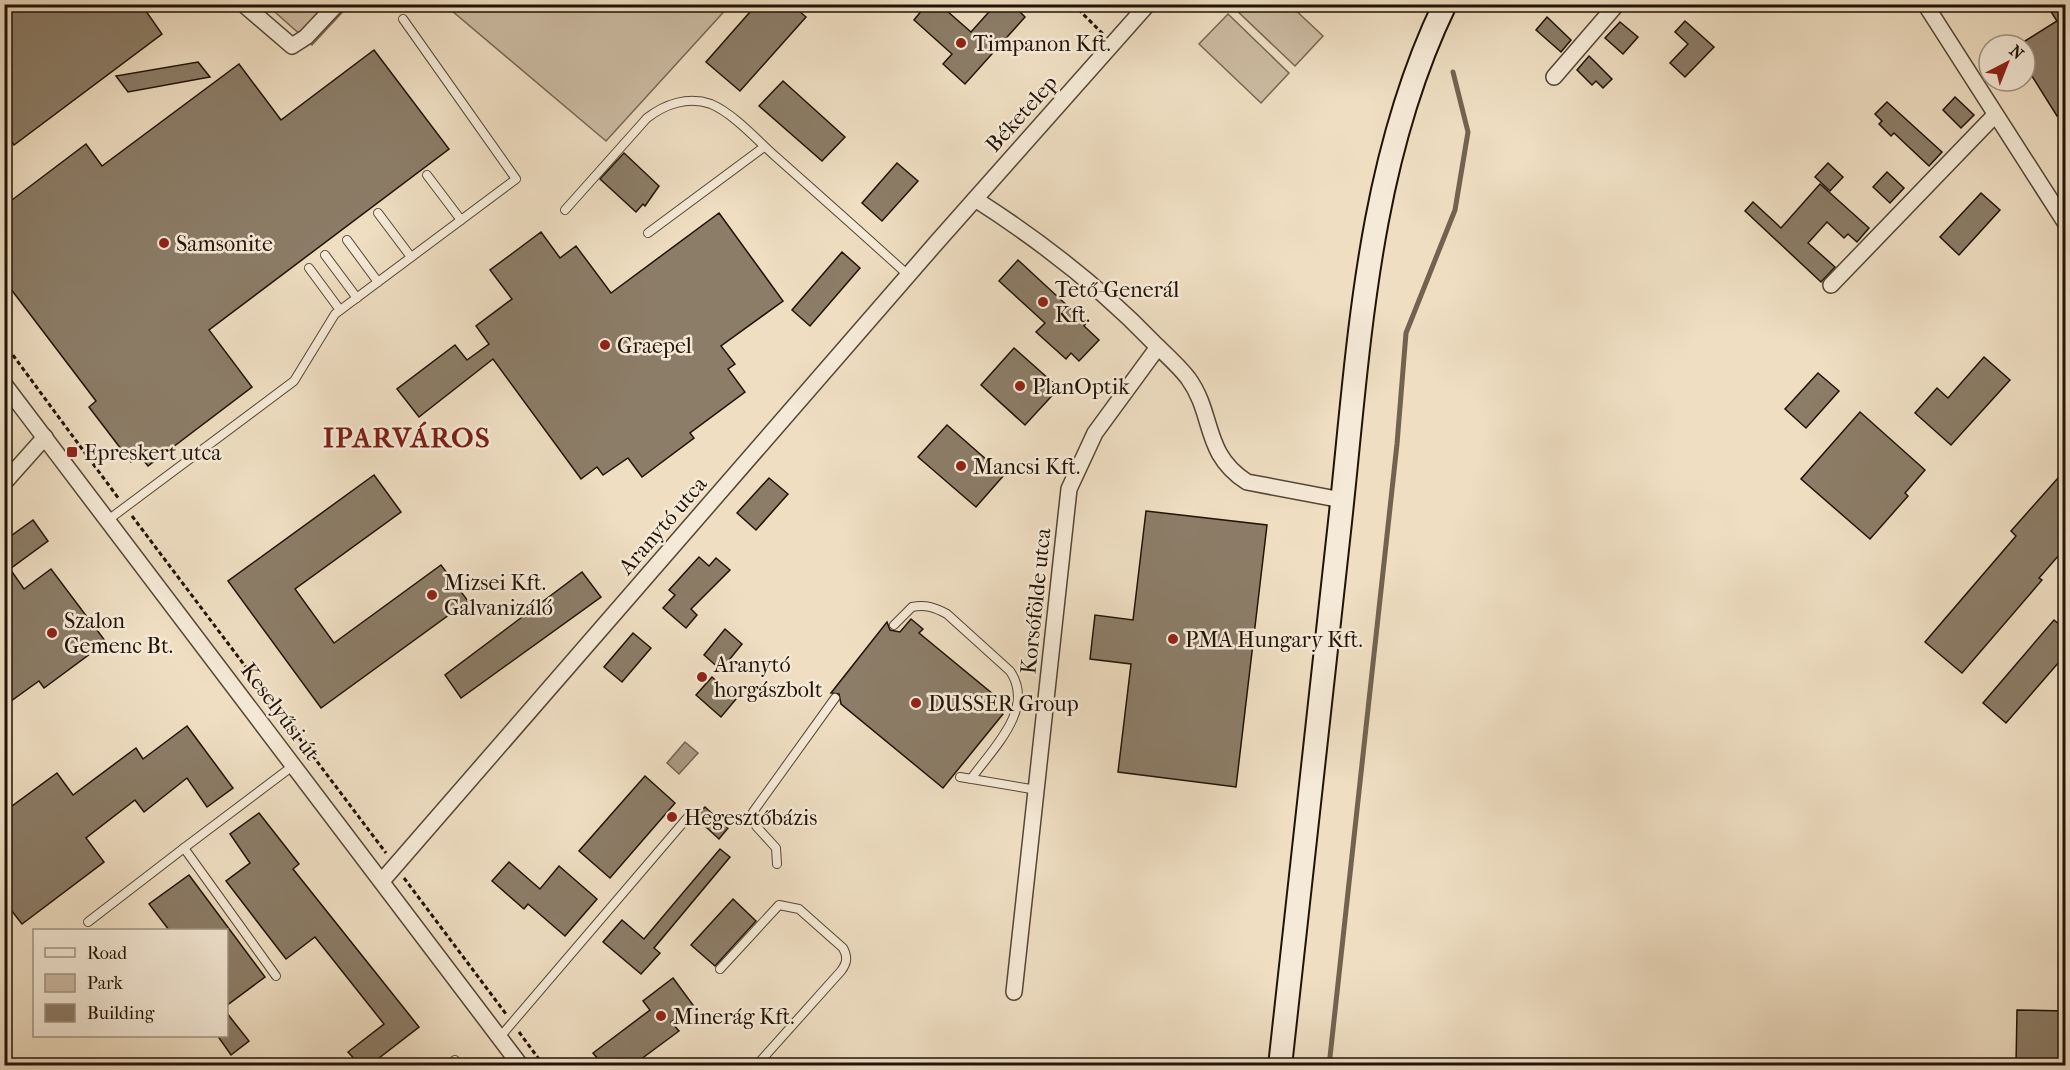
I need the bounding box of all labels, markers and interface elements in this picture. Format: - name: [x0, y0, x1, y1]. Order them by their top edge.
- place label: Timpanon Kft.: [973, 31, 1111, 57]
- north arrow: [1977, 33, 2037, 93]
- marker: Timpanon Kft.: [954, 36, 968, 50]
- text: N: [2006, 41, 2028, 64]
- street label: Béketelep: [981, 70, 1063, 157]
- place label: Samsonite: [176, 231, 273, 257]
- marker: Samsonite: [157, 236, 171, 250]
- place label: Tető-Generál Kft.: [1055, 277, 1179, 328]
- marker: Tető-Generál Kft.: [1036, 295, 1050, 309]
- place label: Graepel: [617, 333, 692, 359]
- marker: Graepel: [598, 338, 612, 352]
- place label: PlanOptik: [1032, 374, 1130, 400]
- marker: PlanOptik: [1013, 379, 1027, 393]
- district label: IPARVÁROS: [323, 421, 491, 454]
- place label: Epreskert utca: [84, 440, 222, 466]
- marker: Epreskert utca: [65, 445, 79, 459]
- place label: Mancsi Kft.: [973, 454, 1080, 480]
- marker: Mancsi Kft.: [954, 459, 968, 473]
- street label: Aranytó utca: [612, 471, 713, 581]
- street label: Korsófölde utca: [1015, 526, 1057, 675]
- place label: Mizsei Kft. Galvanizáló: [444, 570, 553, 621]
- marker: Mizsei Kft. Galvanizáló: [425, 588, 439, 602]
- place label: Szalon Gemenc Bt.: [64, 608, 173, 659]
- marker: Szalon Gemenc Bt.: [45, 626, 59, 640]
- place label: PMA Hungary Kft.: [1185, 627, 1363, 653]
- marker: PMA Hungary Kft.: [1166, 632, 1180, 646]
- place label: Aranytó horgászbolt: [713, 652, 823, 703]
- street label: Keselyűsi út: [235, 658, 325, 765]
- marker: Aranytó horgászbolt: [695, 670, 709, 684]
- place label: DUSSER Group: [928, 691, 1079, 717]
- marker: DUSSER Group: [909, 696, 923, 710]
- place label: Hegesztőbázis: [684, 805, 818, 831]
- marker: Hegesztőbázis: [665, 810, 679, 824]
- legend: [33, 929, 228, 1037]
- text: Road: [87, 943, 127, 964]
- text: Park: [87, 973, 124, 994]
- text: Building: [87, 1003, 155, 1024]
- place label: Minerág Kft.: [673, 1004, 795, 1030]
- marker: Minerág Kft.: [654, 1009, 668, 1023]

